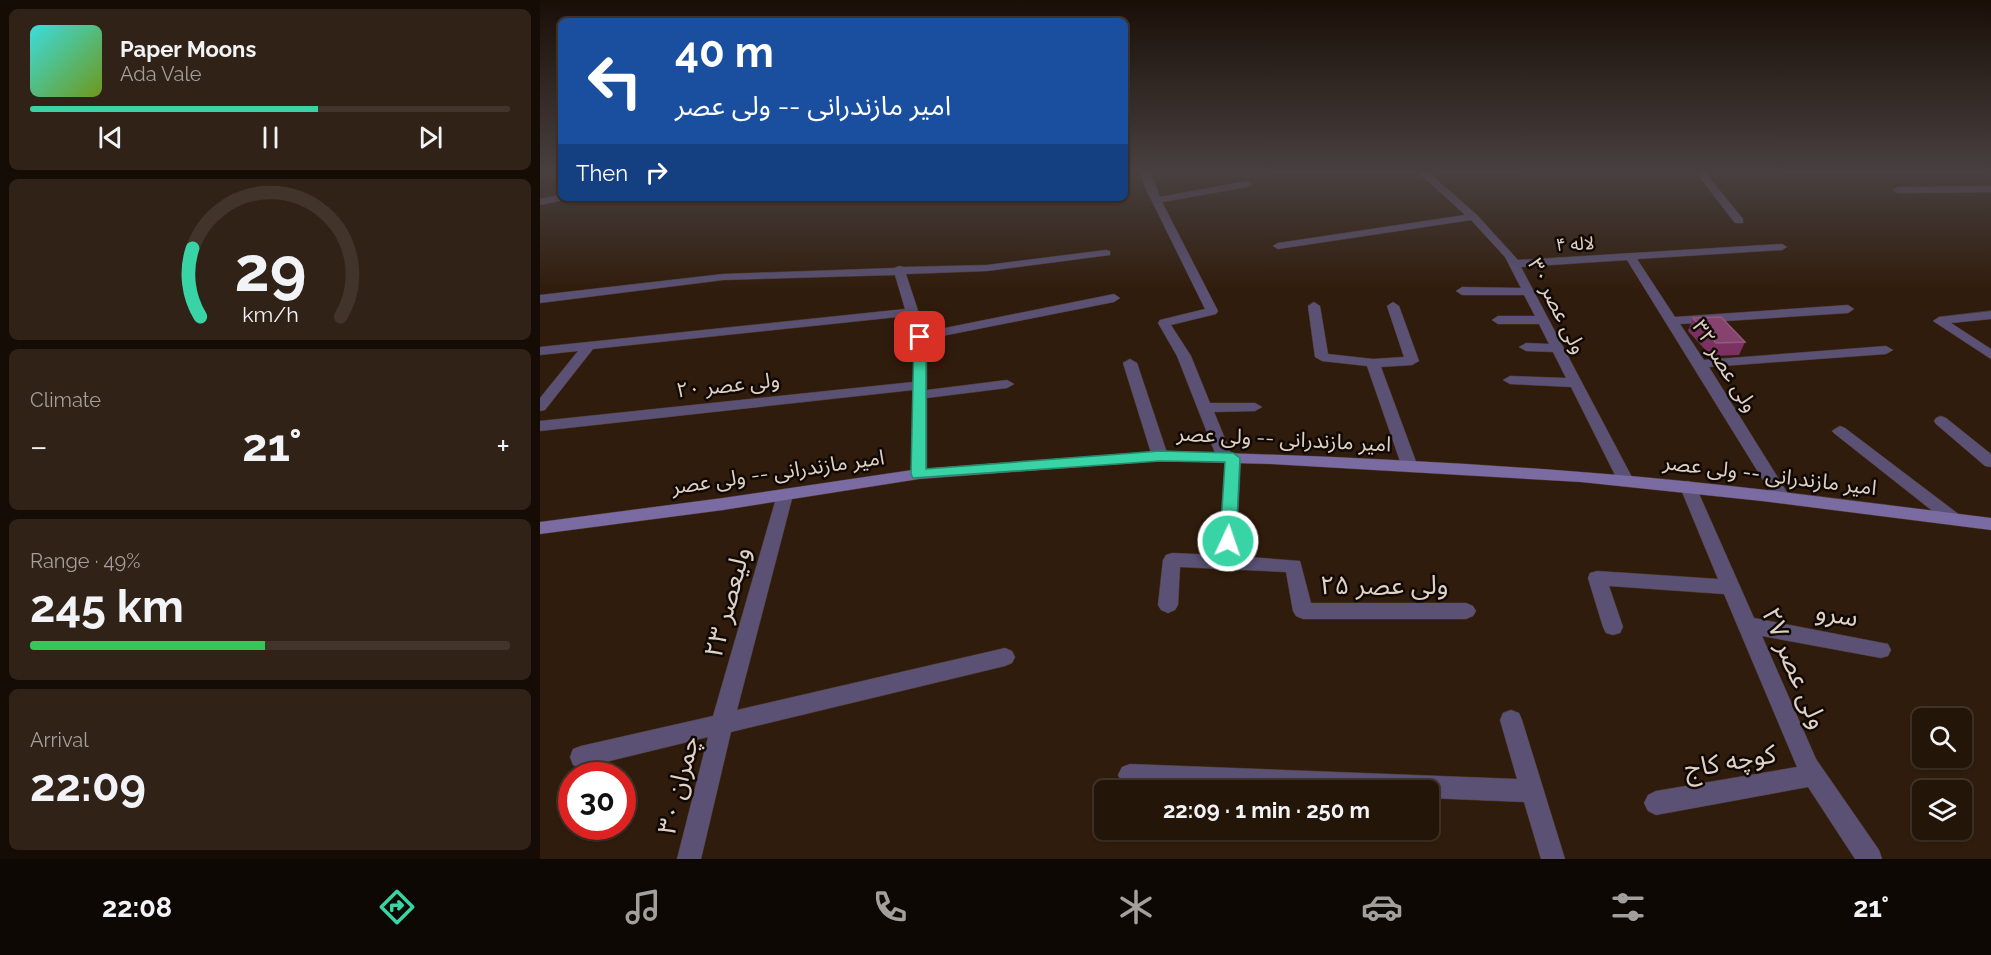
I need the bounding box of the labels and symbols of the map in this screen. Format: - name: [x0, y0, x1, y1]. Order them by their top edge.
- street label: لاله ۴: [1555, 232, 1595, 255]
- street label: ولی عصر ۳۰: [1523, 254, 1592, 358]
- pin: [894, 311, 945, 362]
- street label: ولی عصر ۳۲: [1687, 315, 1764, 416]
- street label: ولی عصر ۲۰: [675, 367, 781, 402]
- street label: امیر مازندرانی -- ولی عصر: [1175, 420, 1392, 457]
- street label: امیر مازندرانی -- ولی عصر: [669, 444, 886, 499]
- street label: امیر مازندرانی -- ولی عصر: [1661, 449, 1878, 500]
- position arrow: [1196, 509, 1260, 573]
- street label: ولیعصر ۲۳: [698, 544, 756, 660]
- street label: ولی عصر ۲۵: [1320, 570, 1448, 600]
- street label: سرو: [1814, 596, 1860, 632]
- street label: ولی عصر ۲۷: [1756, 603, 1834, 733]
- street label: چمران ۳۰: [651, 733, 707, 838]
- street label: کوچه کاج: [1682, 738, 1779, 788]
- speed limit sign: 30: [558, 762, 636, 840]

